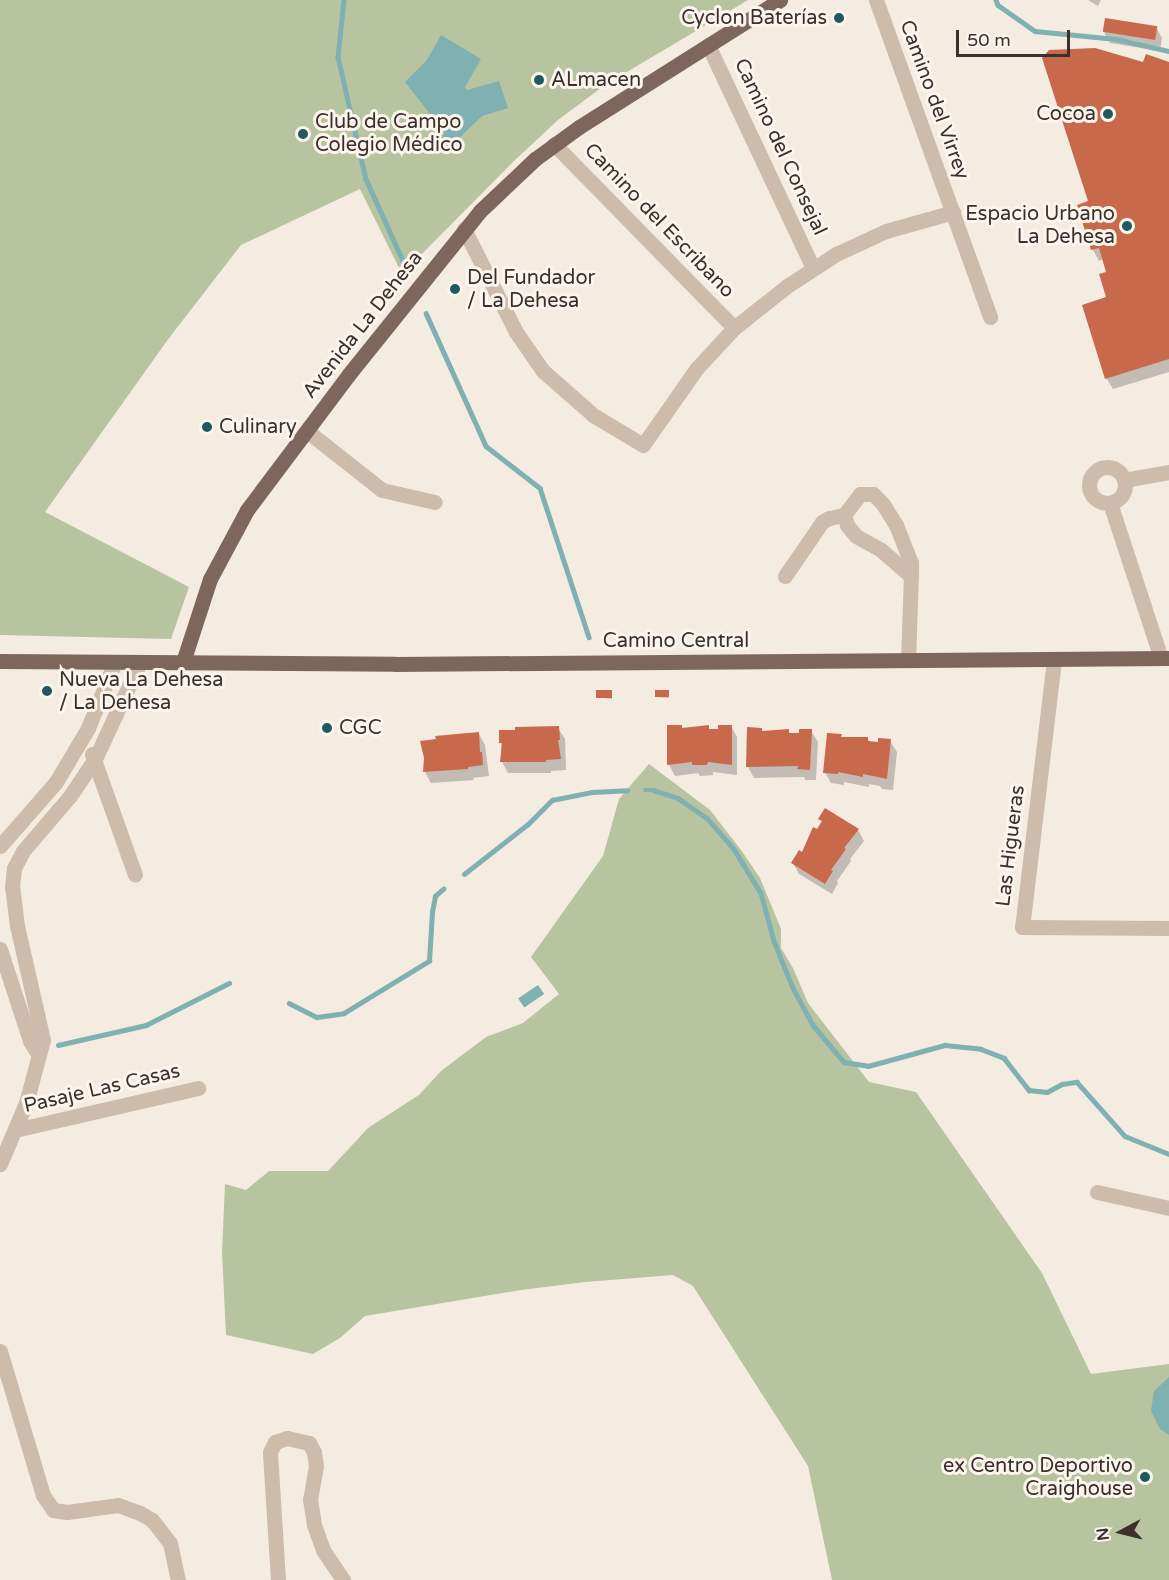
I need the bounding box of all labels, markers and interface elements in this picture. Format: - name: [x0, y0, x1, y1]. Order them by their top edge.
- place label: Cyclon Baterías: [681, 6, 827, 30]
- marker: Cyclon Baterías: [832, 11, 846, 25]
- street label: Camino del Virrey: [894, 17, 974, 183]
- scale bar: [959, 18, 1073, 56]
- text: 50 m: [967, 29, 1011, 51]
- street label: Camino del Consejal: [728, 55, 832, 239]
- place label: ALmacen: [551, 68, 641, 92]
- marker: ALmacen: [532, 73, 546, 87]
- place label: Cocoa: [1036, 102, 1096, 126]
- marker: Cocoa: [1101, 107, 1115, 121]
- place label: Club de Campo Colegio Médico: [315, 110, 463, 157]
- marker: Club de Campo Colegio Médico: [296, 127, 310, 141]
- street label: Camino del Escribano: [579, 139, 739, 303]
- place label: Espacio Urbano La Dehesa: [965, 202, 1115, 249]
- marker: Espacio Urbano La Dehesa: [1120, 219, 1134, 233]
- street label: Avenida La Dehesa: [298, 247, 428, 403]
- place label: Del Fundador / La Dehesa: [467, 266, 595, 313]
- marker: Del Fundador / La Dehesa: [448, 282, 462, 296]
- place label: Culinary: [219, 415, 297, 439]
- marker: Culinary: [200, 420, 214, 434]
- street label: Camino Central: [603, 629, 749, 653]
- place label: Nueva La Dehesa / La Dehesa: [59, 668, 223, 715]
- marker: Nueva La Dehesa / La Dehesa: [40, 684, 54, 698]
- place label: CGC: [339, 716, 382, 740]
- marker: CGC: [320, 721, 334, 735]
- street label: Las Higueras: [992, 784, 1030, 908]
- street label: Pasaje Las Casas: [21, 1059, 183, 1119]
- place label: ex Centro Deportivo Craighouse: [943, 1454, 1133, 1501]
- marker: ex Centro Deportivo Craighouse: [1138, 1470, 1152, 1484]
- north arrow: [1091, 1502, 1151, 1562]
- text: N: [1092, 1527, 1114, 1542]

